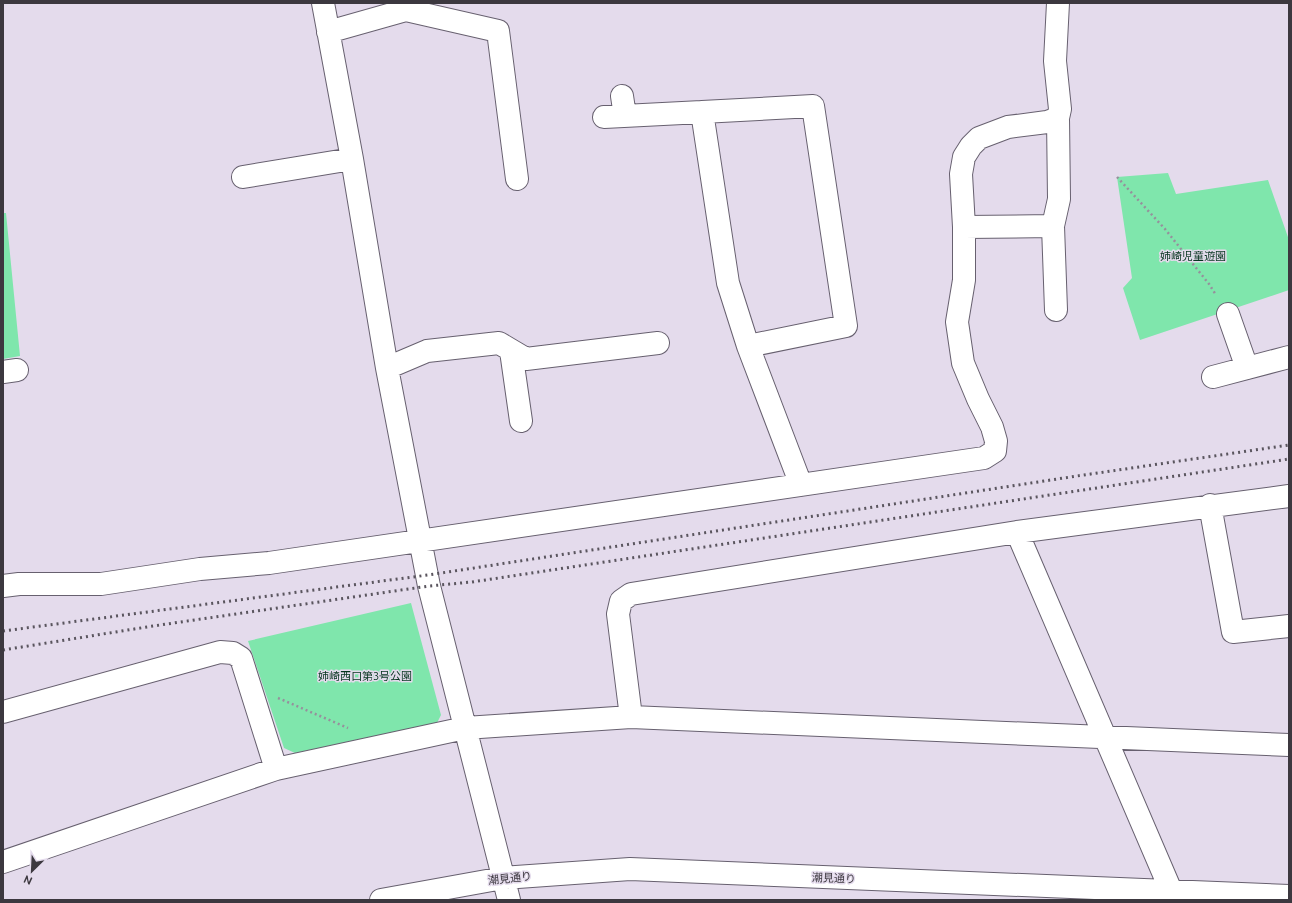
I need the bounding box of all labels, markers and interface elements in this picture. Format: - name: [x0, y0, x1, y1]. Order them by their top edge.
- park label: 姉崎児童遊園: [1160, 250, 1226, 262]
- park label: 姉崎西口第3号公園: [318, 670, 412, 682]
- north arrow: [12, 851, 52, 891]
- street label: 潮見通り: [487, 870, 533, 886]
- street label: 潮見通り: [812, 871, 856, 885]
- text: N: [22, 873, 34, 887]

